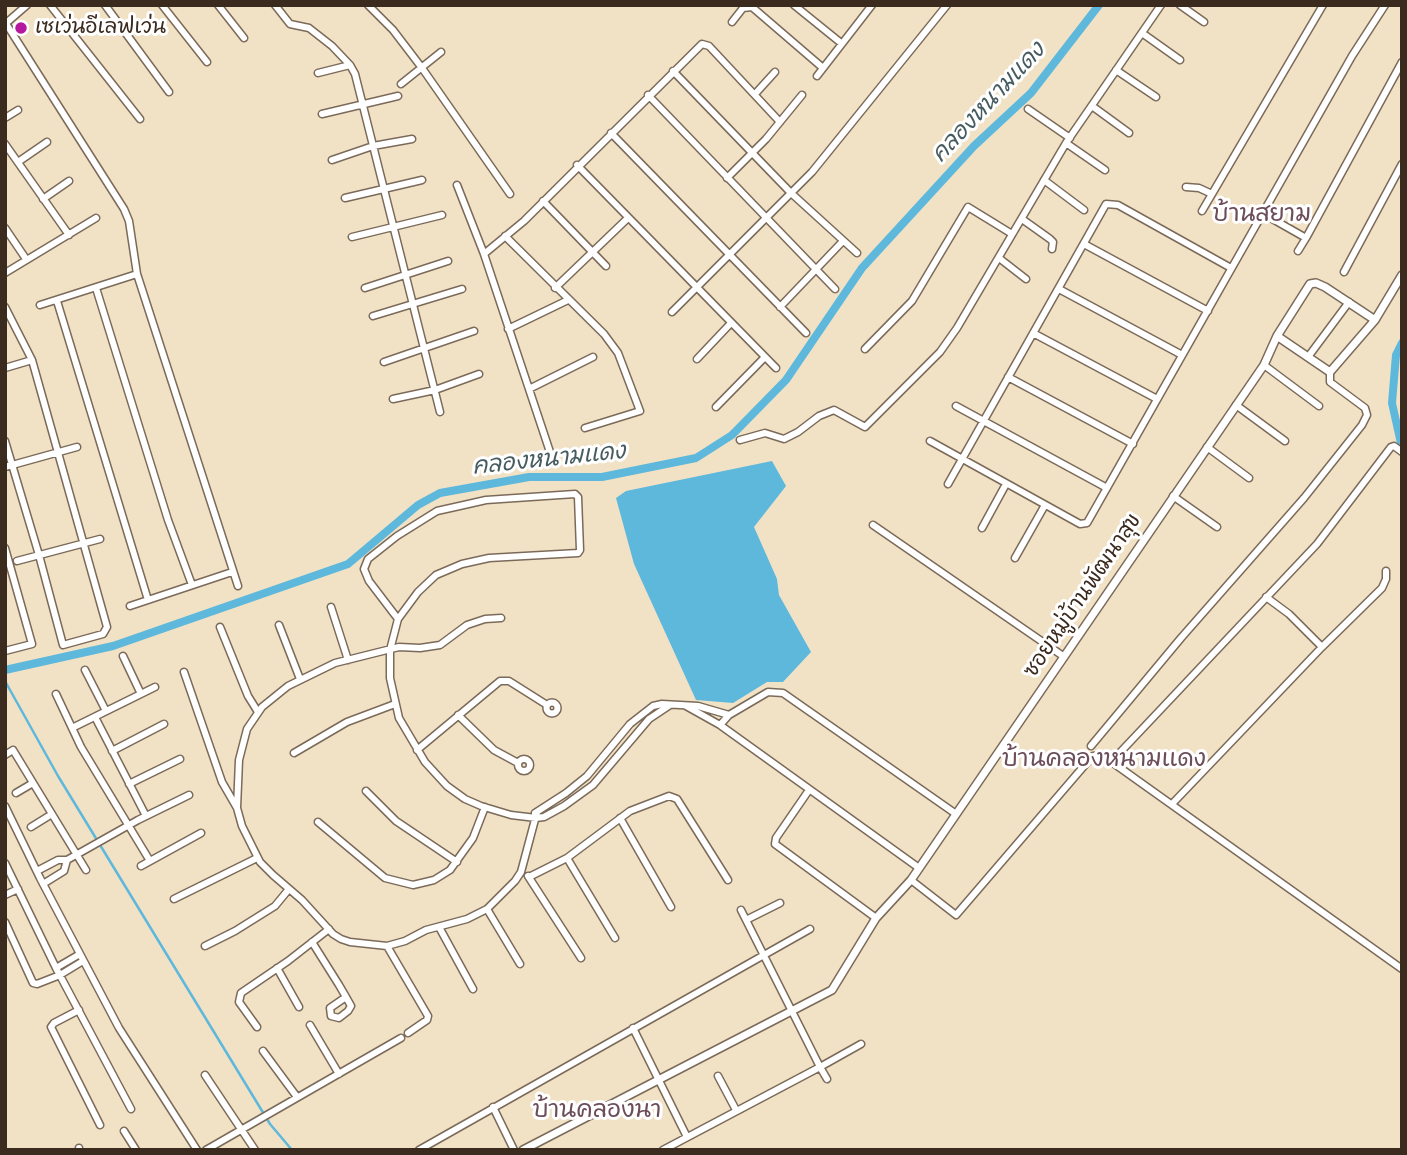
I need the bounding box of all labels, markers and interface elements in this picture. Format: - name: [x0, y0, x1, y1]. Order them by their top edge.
- place label: เซเว่นอีเลฟเว่น: [35, 15, 166, 41]
- marker: เซเว่นอีเลฟเว่น: [13, 20, 29, 36]
- water label: คลองหนามแดง: [927, 37, 1051, 169]
- district label: บ้านสยาม: [1213, 201, 1311, 229]
- water label: คลองหนามแดง: [471, 438, 627, 482]
- street label: ซอยหมู่บ้านพัฒนาสุข: [1019, 510, 1147, 682]
- district label: บ้านคลองหนามแดง: [1002, 746, 1206, 774]
- district label: บ้านคลองนา: [533, 1097, 661, 1125]

